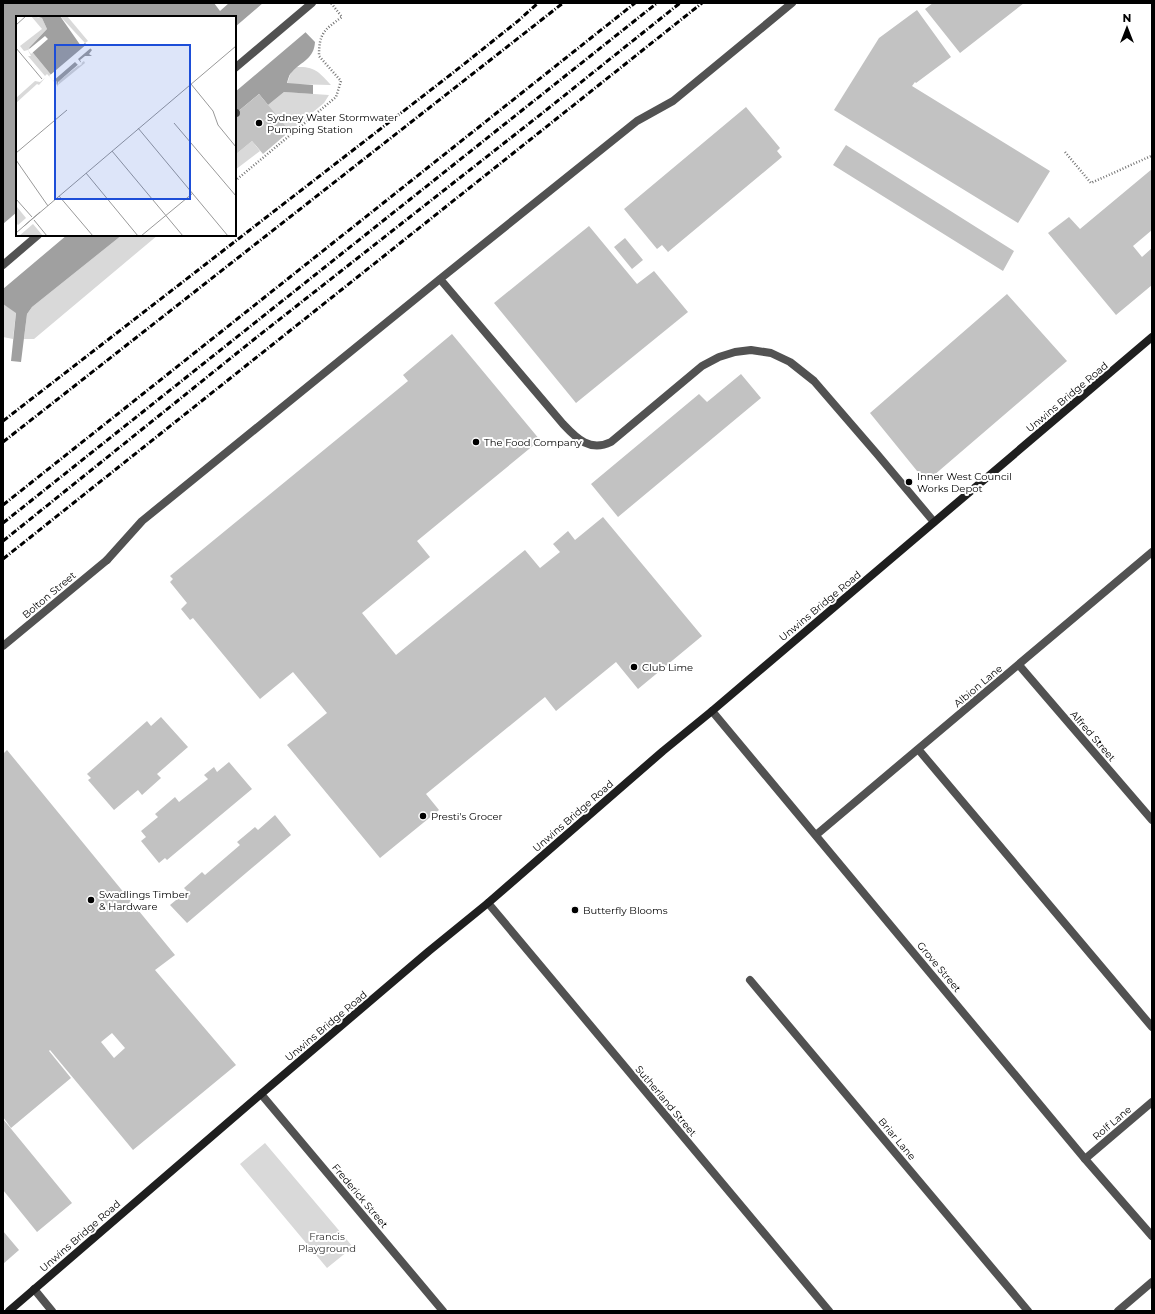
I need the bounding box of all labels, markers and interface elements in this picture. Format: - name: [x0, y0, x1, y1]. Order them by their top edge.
- north arrow: [1107, 8, 1147, 48]
- text: N: [1123, 11, 1131, 25]
- inset map: [16, 16, 236, 236]
- place label: Sydney Water Stormwater Pumping Station: [267, 111, 398, 136]
- marker: Sydney Water Stormwater Pumping Station: [254, 118, 264, 128]
- street label: Unwins Bridge Road: [1023, 359, 1111, 435]
- place label: The Food Company: [484, 436, 582, 449]
- marker: The Food Company: [471, 437, 481, 447]
- place label: Inner West Council Works Depot: [917, 470, 1012, 495]
- marker: Inner West Council Works Depot: [904, 477, 914, 487]
- street label: Unwins Bridge Road: [776, 568, 864, 644]
- street label: Bolton Street: [19, 569, 79, 621]
- place label: Club Lime: [642, 661, 693, 674]
- marker: Club Lime: [629, 662, 639, 672]
- street label: Albion Lane: [951, 662, 1005, 710]
- street label: Alfred Street: [1067, 708, 1119, 764]
- street label: Unwins Bridge Road: [530, 777, 616, 855]
- place label: Presti's Grocer: [431, 810, 503, 823]
- marker: Presti's Grocer: [418, 811, 428, 821]
- place label: Swadlings Timber & Hardware: [99, 888, 189, 913]
- marker: Swadlings Timber & Hardware: [86, 895, 96, 905]
- place label: Butterfly Blooms: [583, 904, 668, 917]
- marker: Butterfly Blooms: [570, 905, 580, 915]
- street label: Grove Street: [914, 939, 964, 995]
- street label: Unwins Bridge Road: [282, 988, 370, 1064]
- street label: Sutherland Street: [633, 1063, 699, 1139]
- street label: Rolf Lane: [1090, 1103, 1134, 1143]
- street label: Briar Lane: [876, 1115, 918, 1163]
- street label: Frederick Street: [329, 1161, 391, 1231]
- street label: Unwins Bridge Road: [37, 1197, 123, 1275]
- park label: Francis Playground: [298, 1230, 356, 1255]

